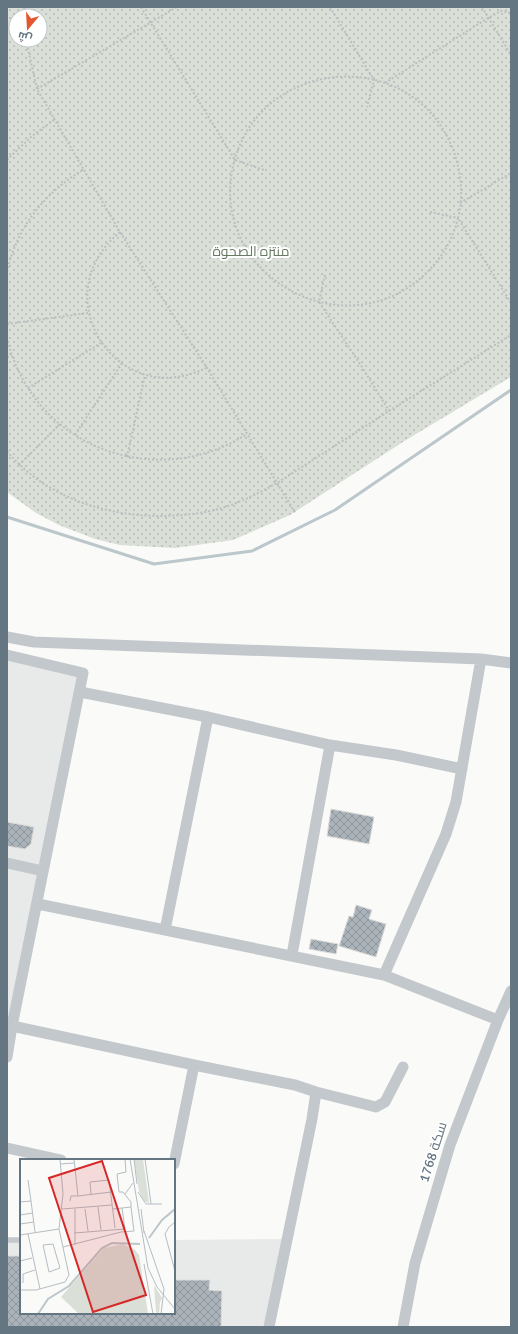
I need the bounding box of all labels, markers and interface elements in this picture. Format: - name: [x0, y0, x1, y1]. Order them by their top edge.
- north arrow: [8, 8, 48, 48]
- text: ش: [16, 29, 34, 45]
- park label: منتزه الصحوة: [213, 243, 289, 260]
- street label: سكة 1768: [415, 1120, 451, 1184]
- inset map: [20, 1159, 175, 1314]

